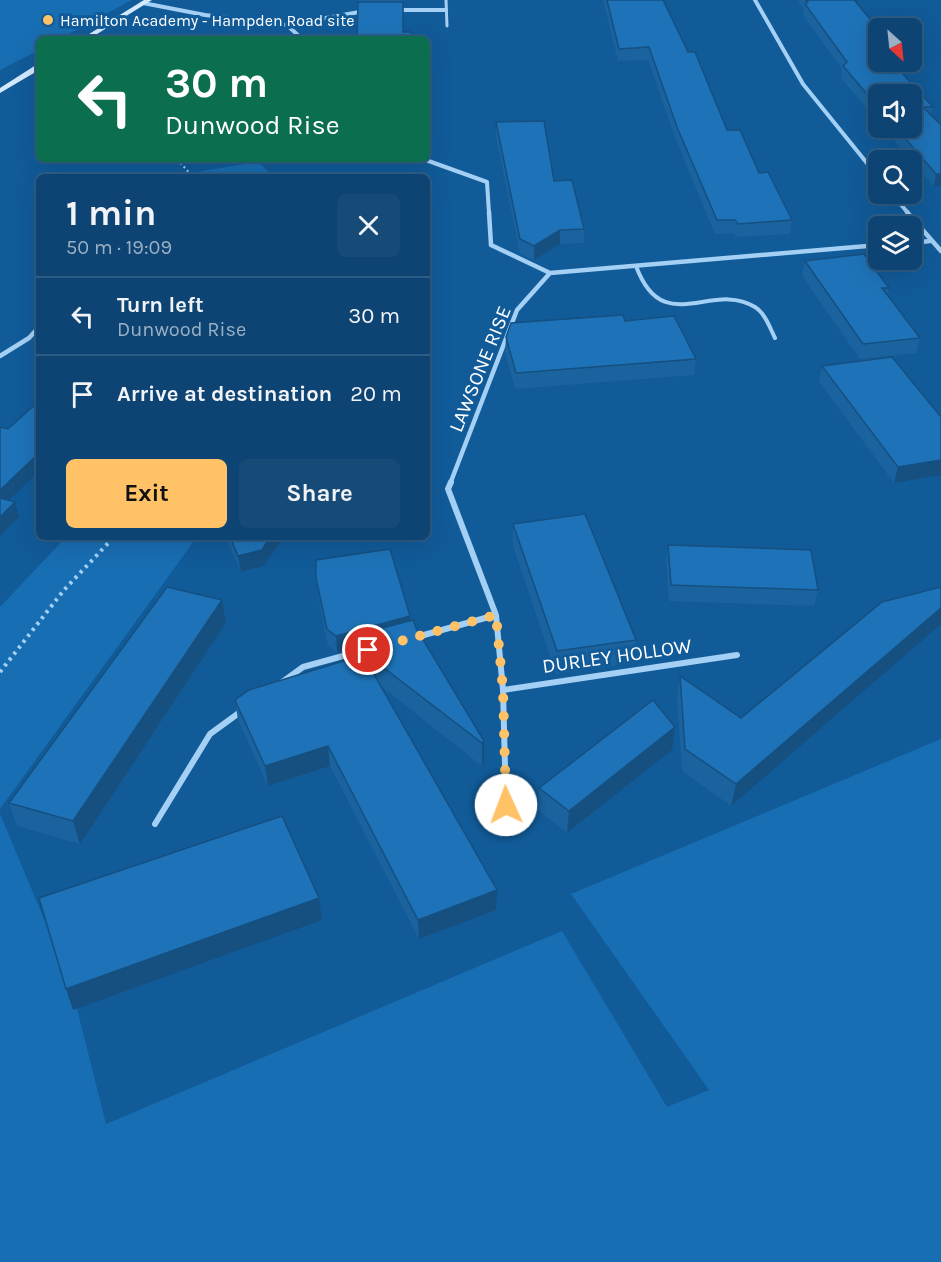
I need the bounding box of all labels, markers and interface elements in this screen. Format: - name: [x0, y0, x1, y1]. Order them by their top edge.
- place label: Hamilton Academy - Hampden Road site: [60, 11, 354, 30]
- marker: Hamilton Academy - Hampden Road site: [41, 13, 55, 27]
- north arrow: [868, 18, 922, 72]
- map controls: [868, 18, 922, 270]
- text: 30 m: [165, 58, 268, 108]
- icon: left: [66, 60, 144, 138]
- button: sound: [868, 84, 922, 138]
- text: Dunwood Rise: [165, 109, 340, 141]
- button: search: [868, 150, 922, 204]
- text: 1 min: [66, 192, 156, 234]
- button: close: [337, 194, 400, 257]
- button: layers: [868, 216, 922, 270]
- text: 50 m · 19:09: [66, 236, 172, 259]
- text: Turn left: [117, 292, 204, 318]
- icon: left: [66, 300, 99, 333]
- text: 30 m: [348, 303, 400, 329]
- street label: LAWSONE RISE: [444, 303, 516, 435]
- text: Dunwood Rise: [117, 318, 246, 341]
- icon: arrive: [66, 378, 99, 411]
- text: Arrive at destination: [117, 381, 332, 407]
- text: 20 m: [350, 381, 402, 407]
- button: Exit: [66, 459, 227, 528]
- button: Share: [239, 459, 400, 528]
- pin: [342, 624, 393, 675]
- icon: arrive: [351, 633, 384, 666]
- street label: DURLEY HOLLOW: [541, 634, 693, 678]
- position arrow: [474, 773, 538, 837]

